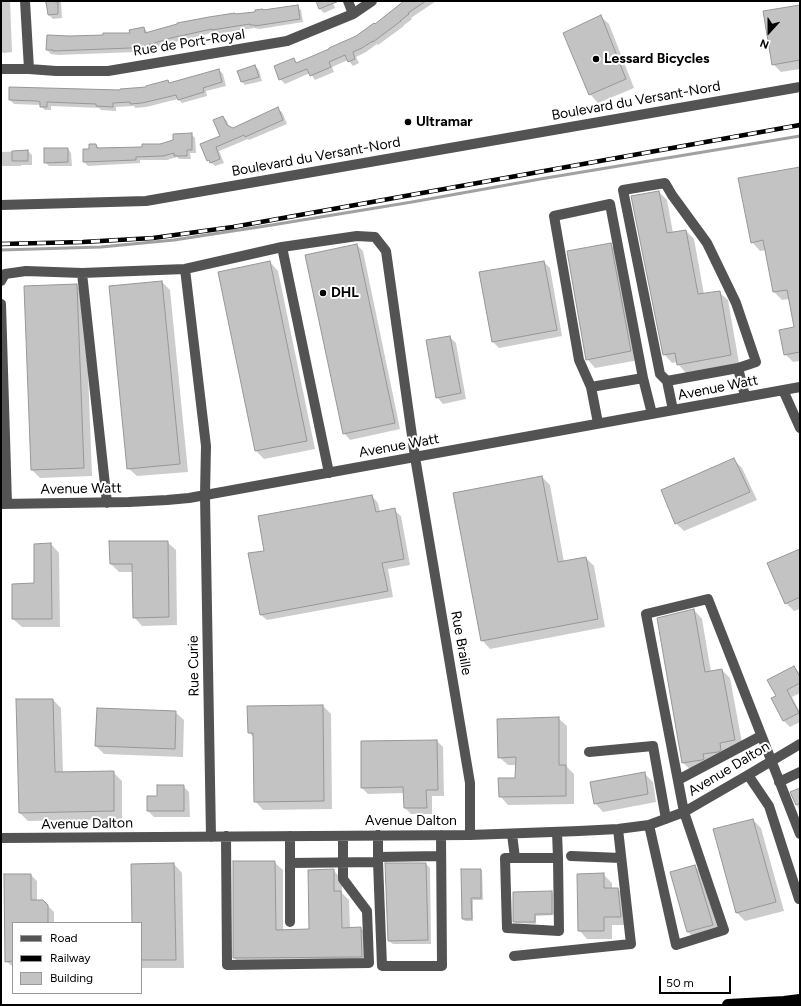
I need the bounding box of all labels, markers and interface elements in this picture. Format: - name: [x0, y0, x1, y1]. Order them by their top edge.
- north arrow: [749, 12, 789, 52]
- street label: Rue de Port-Royal: [132, 26, 246, 60]
- text: N: [758, 36, 771, 51]
- place label: Lessard Bicycles: [604, 51, 710, 67]
- marker: Lessard Bicycles: [591, 54, 601, 64]
- street label: Boulevard du Versant-Nord: [550, 78, 722, 124]
- place label: Ultramar: [416, 114, 473, 130]
- marker: Ultramar: [403, 117, 413, 127]
- street label: Boulevard du Versant-Nord: [230, 134, 402, 180]
- place label: DHL: [331, 285, 359, 301]
- marker: DHL: [318, 288, 328, 298]
- street label: Avenue Watt: [676, 372, 760, 404]
- street label: Avenue Watt: [357, 431, 441, 461]
- street label: Avenue Watt: [40, 480, 122, 498]
- street label: Rue Braille: [447, 609, 475, 677]
- street label: Rue Curie: [185, 635, 203, 697]
- street label: Avenue Dalton: [685, 738, 773, 800]
- street label: Avenue Dalton: [365, 813, 457, 829]
- street label: Avenue Dalton: [41, 815, 133, 833]
- legend: [12, 922, 142, 994]
- text: Road: [50, 931, 78, 945]
- text: Railway: [50, 951, 91, 965]
- scale bar: [661, 968, 733, 994]
- text: Building: [50, 971, 93, 985]
- text: 50 m: [666, 976, 694, 990]

